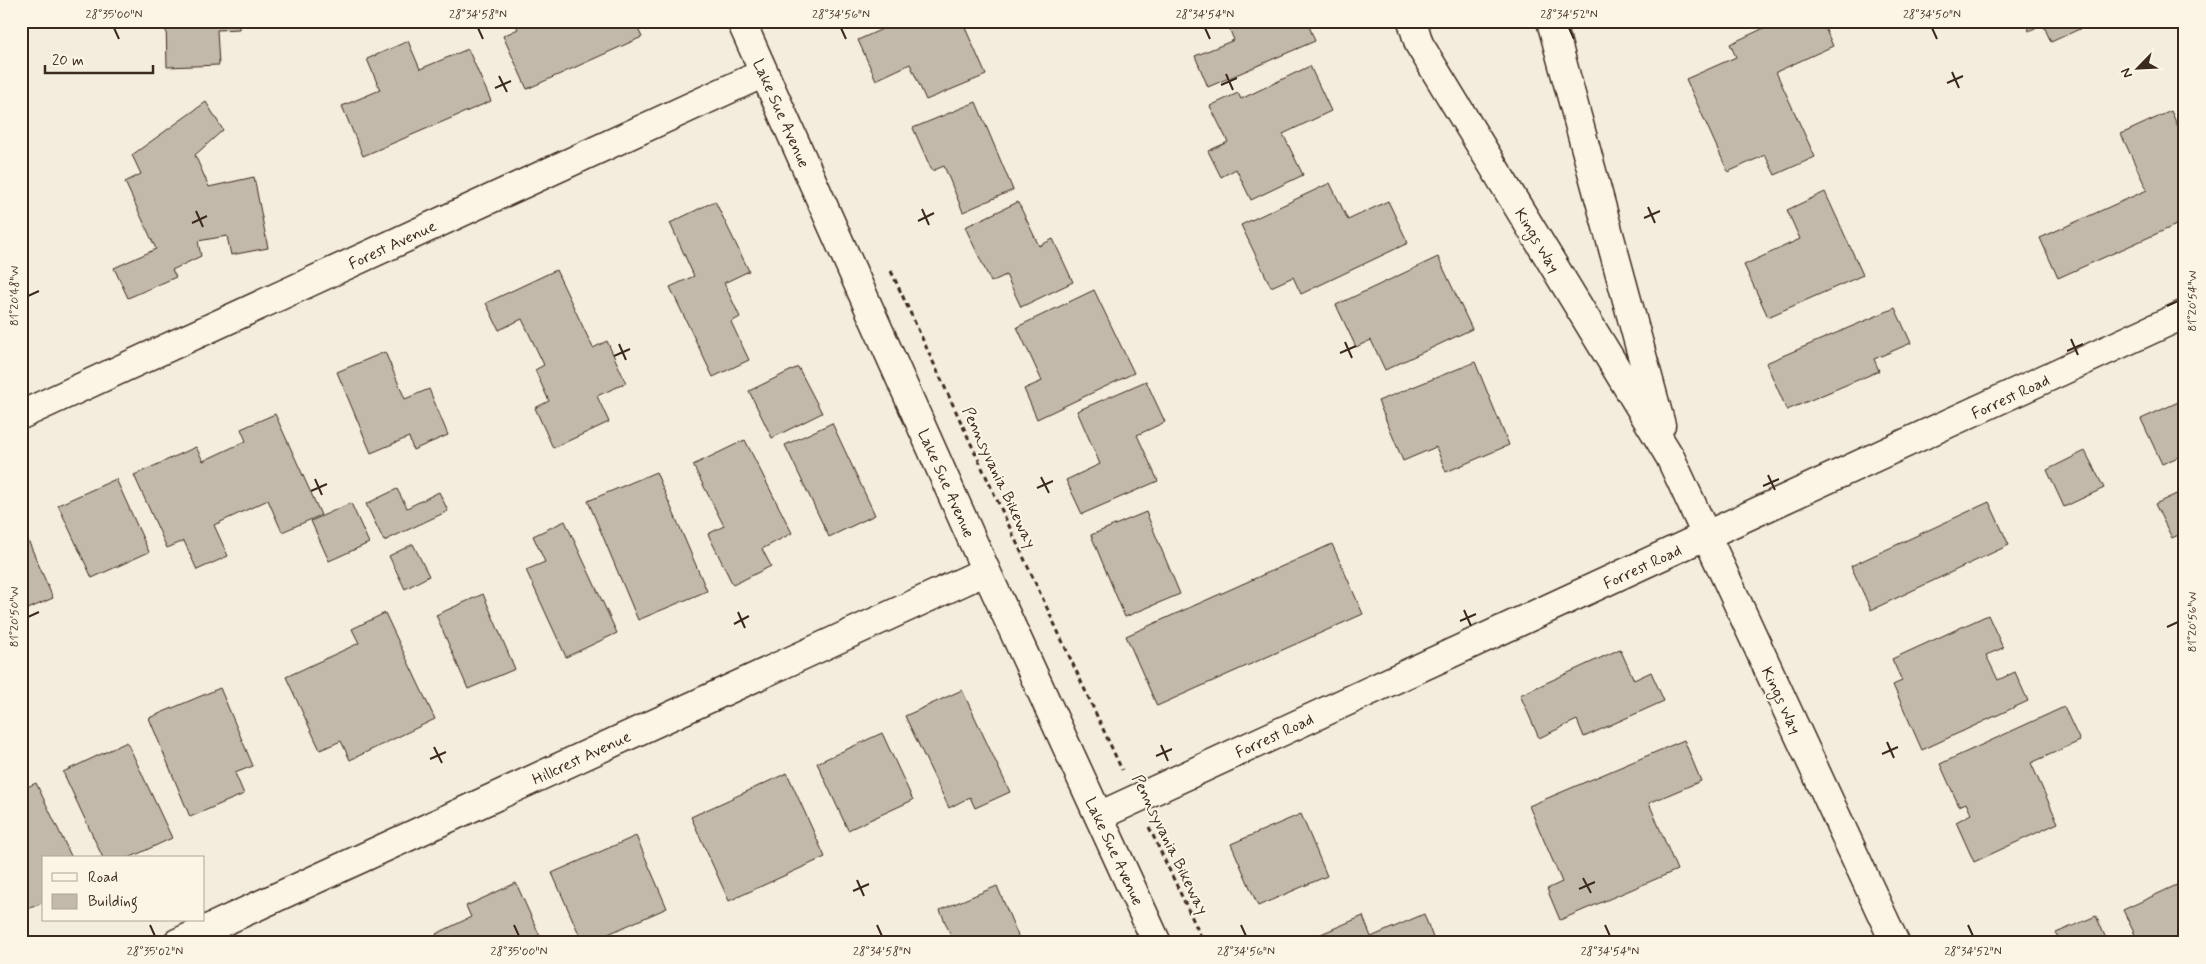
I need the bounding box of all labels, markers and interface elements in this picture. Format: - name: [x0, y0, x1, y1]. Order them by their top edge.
- text: 28°35'00"N: [86, 7, 142, 23]
- text: 28°34'58"N: [449, 7, 507, 23]
- text: 28°34'56"N: [812, 7, 870, 23]
- text: 28°34'54"N: [1176, 7, 1234, 23]
- text: 28°34'52"N: [1540, 7, 1598, 23]
- text: 28°34'50"N: [1903, 7, 1961, 23]
- scale bar: [45, 42, 152, 74]
- north arrow: [2114, 42, 2164, 92]
- text: 20 m: [52, 51, 84, 71]
- street label: Lake Sue Avenue: [747, 56, 814, 171]
- text: N: [2117, 65, 2137, 81]
- street label: Kings Way: [1508, 205, 1564, 278]
- street label: Forest Avenue: [345, 216, 440, 275]
- text: 81°20'48"W: [7, 266, 23, 326]
- text: 81°20'54"W: [2185, 270, 2201, 332]
- street label: Forrest Road: [1968, 370, 2053, 425]
- street label: Pennsyvania Bikeway: [957, 404, 1041, 552]
- street label: Lake Sue Avenue: [912, 426, 979, 541]
- street label: Forrest Road: [1600, 540, 1685, 595]
- text: 81°20'50"W: [7, 587, 23, 647]
- text: 81°20'56"W: [2185, 592, 2201, 652]
- street label: Kings Way: [1755, 664, 1805, 738]
- street label: Forrest Road: [1232, 709, 1317, 764]
- street label: Hillcrest Avenue: [529, 726, 635, 790]
- street label: Pennsyvania Bikeway: [1127, 771, 1213, 918]
- street label: Lake Sue Avenue: [1079, 794, 1148, 909]
- legend: [42, 856, 205, 922]
- text: Road: [88, 868, 118, 888]
- text: Building: [88, 892, 138, 913]
- text: 28°35'02"N: [127, 944, 183, 960]
- text: 28°35'00"N: [491, 944, 547, 960]
- text: 28°34'58"N: [853, 944, 911, 960]
- text: 28°34'56"N: [1217, 944, 1275, 960]
- text: 28°34'54"N: [1581, 944, 1639, 960]
- text: 28°34'52"N: [1944, 944, 2002, 960]

